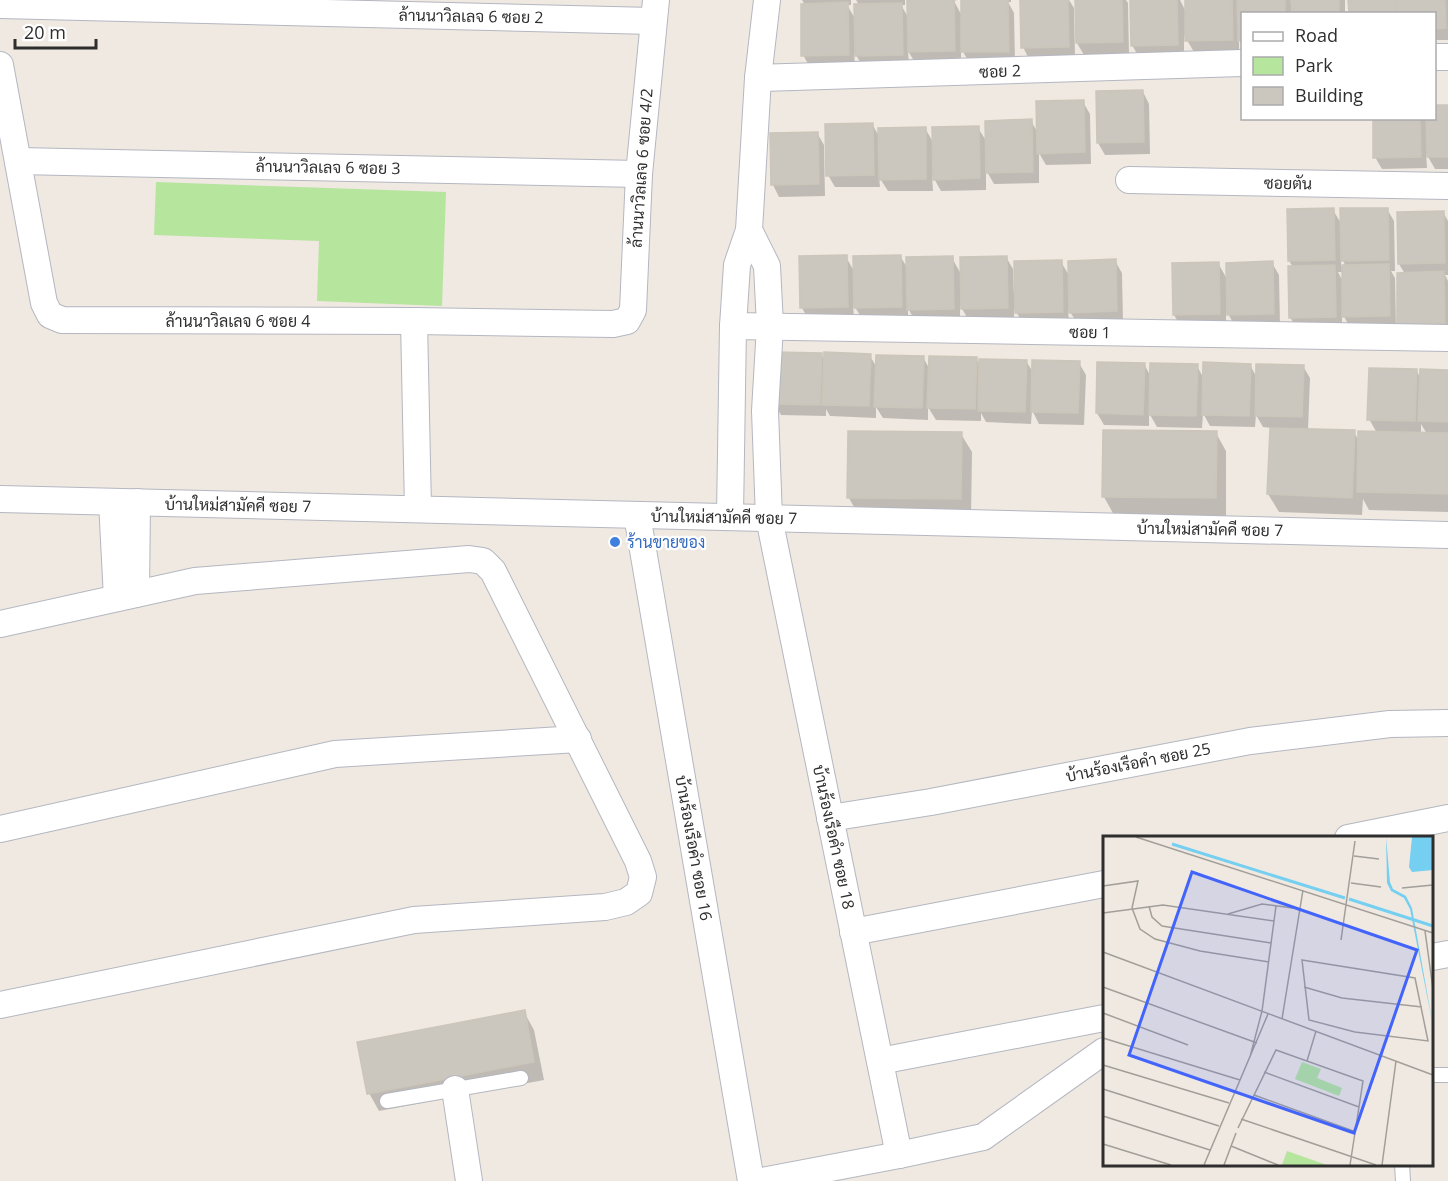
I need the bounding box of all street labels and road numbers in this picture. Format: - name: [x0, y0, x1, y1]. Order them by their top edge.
- street label: ล้านนาวิลเลจ 6 ซอย 2: [398, 4, 544, 28]
- street label: ซอย 2: [979, 59, 1021, 83]
- street label: ล้านนาวิลเลจ 6 ซอย 4/2: [624, 87, 658, 249]
- street label: ล้านนาวิลเลจ 6 ซอย 3: [255, 155, 401, 179]
- street label: ซอยตัน: [1264, 172, 1312, 194]
- street label: ล้านนาวิลเลจ 6 ซอย 4: [166, 310, 310, 332]
- street label: ซอย 1: [1069, 321, 1111, 343]
- street label: บ้านใหม่สามัคคี ซอย 7: [165, 493, 311, 517]
- street label: บ้านใหม่สามัคคี ซอย 7: [651, 505, 797, 529]
- street label: บ้านใหม่สามัคคี ซอย 7: [1137, 517, 1283, 541]
- street label: บ้านร้องเรือคำ ซอย 25: [1064, 737, 1212, 787]
- street label: บ้านร้องเรือคำ ซอย 18: [808, 763, 860, 911]
- street label: บ้านร้องเรือคำ ซอย 16: [670, 774, 718, 922]

